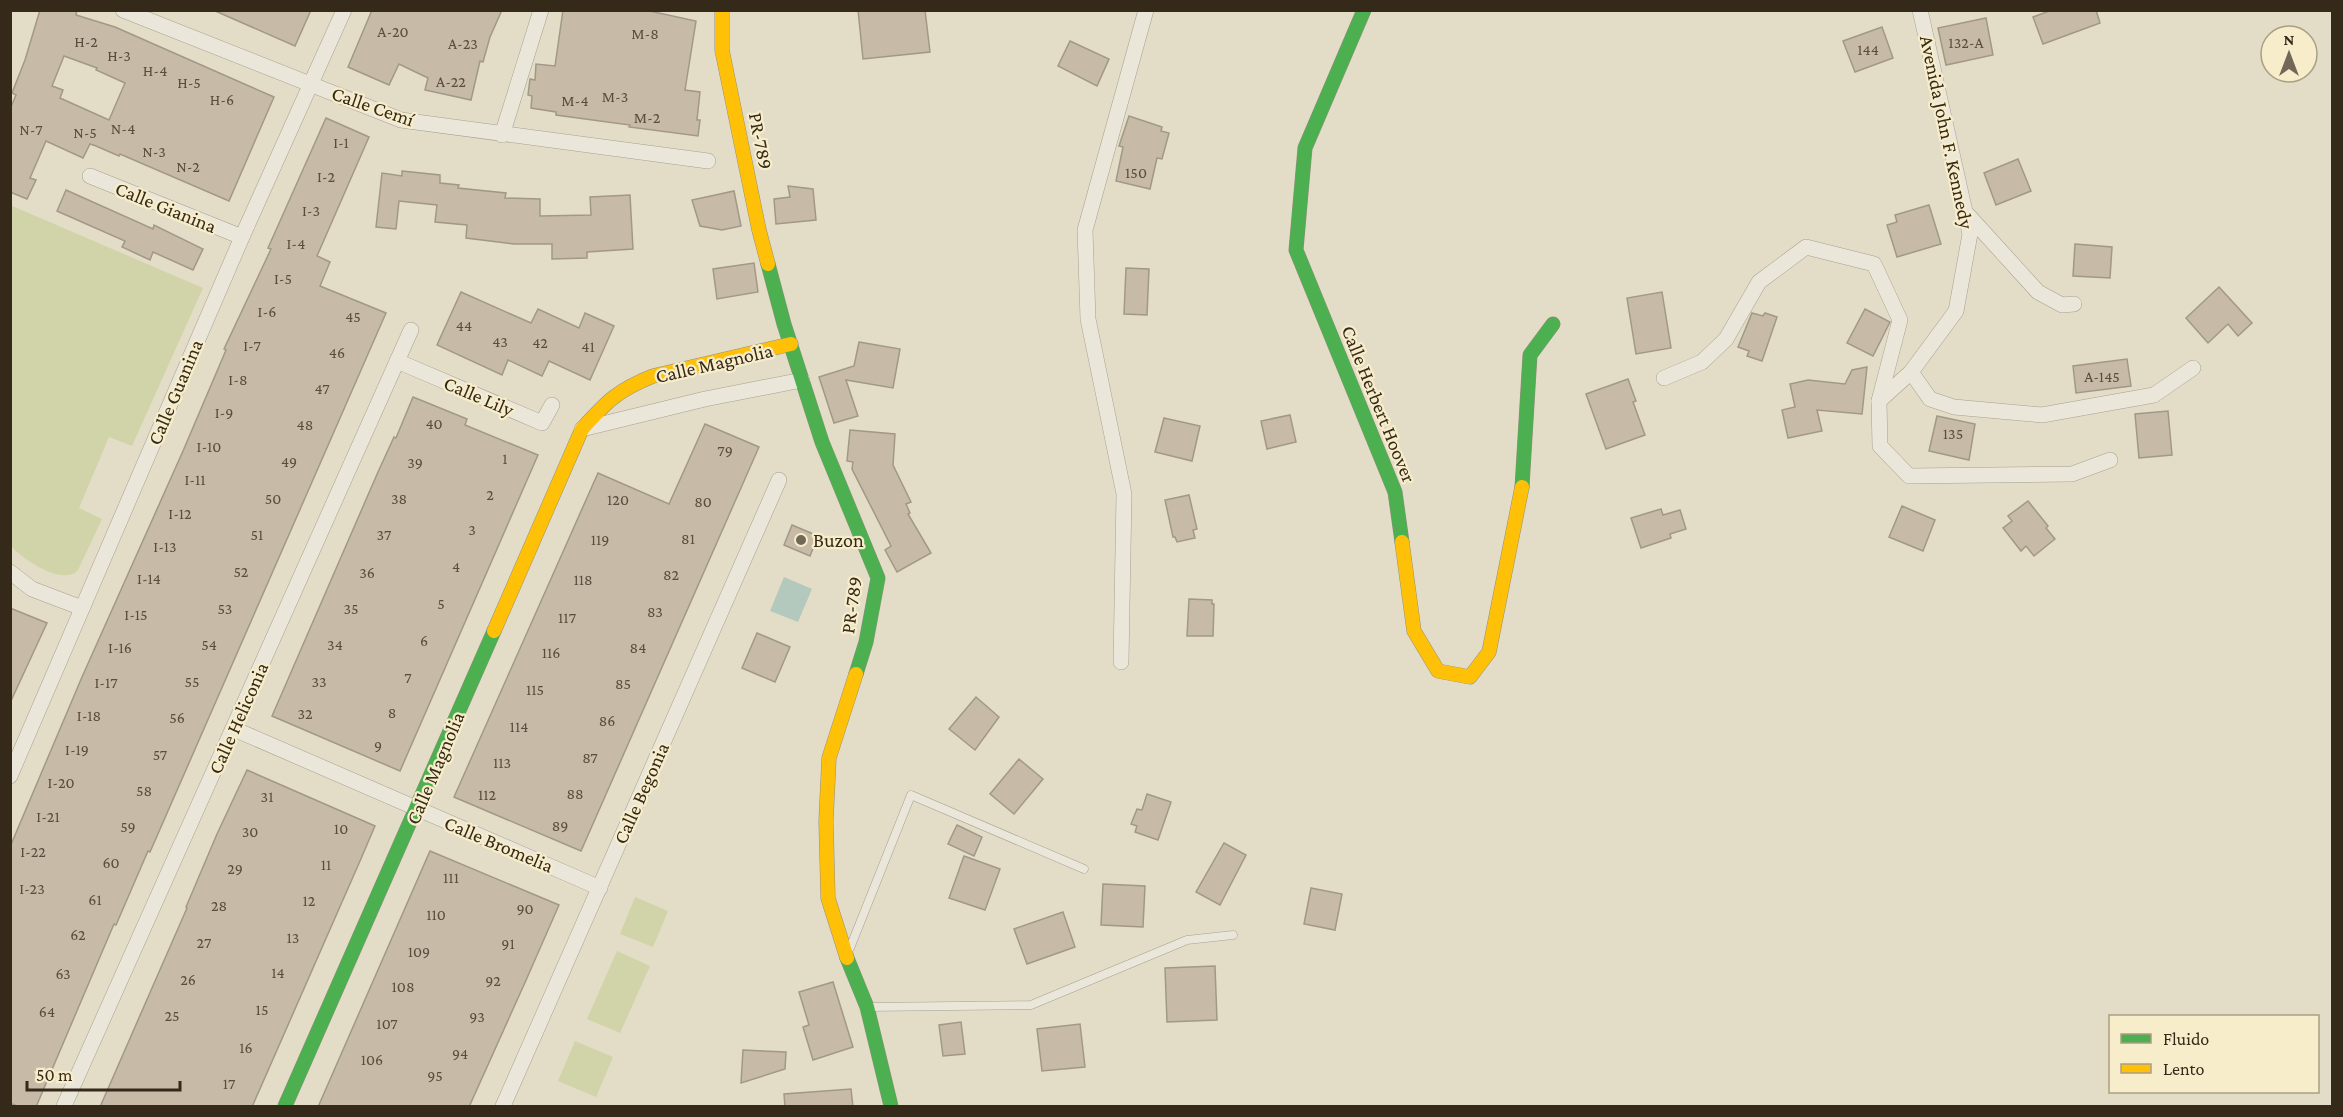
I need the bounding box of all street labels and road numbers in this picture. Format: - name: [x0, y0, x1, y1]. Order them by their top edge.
- street label: Avenida John F. Kennedy: [1915, 33, 1978, 232]
- street label: Calle Cemí: [329, 82, 418, 131]
- street label: PR-789: [745, 111, 777, 171]
- street label: Calle Gianina: [112, 177, 220, 237]
- street label: Calle Herbert Hoover: [1337, 322, 1421, 486]
- street label: Calle Guanina: [143, 336, 207, 448]
- street label: Calle Magnolia: [653, 339, 775, 388]
- street label: Calle Lily: [440, 371, 518, 422]
- street label: PR-789: [836, 575, 866, 635]
- street label: Calle Heliconia: [204, 659, 272, 777]
- street label: Calle Magnolia: [401, 708, 469, 828]
- street label: Calle Begonia: [609, 739, 674, 847]
- street label: Calle Bromelia: [441, 811, 557, 877]

